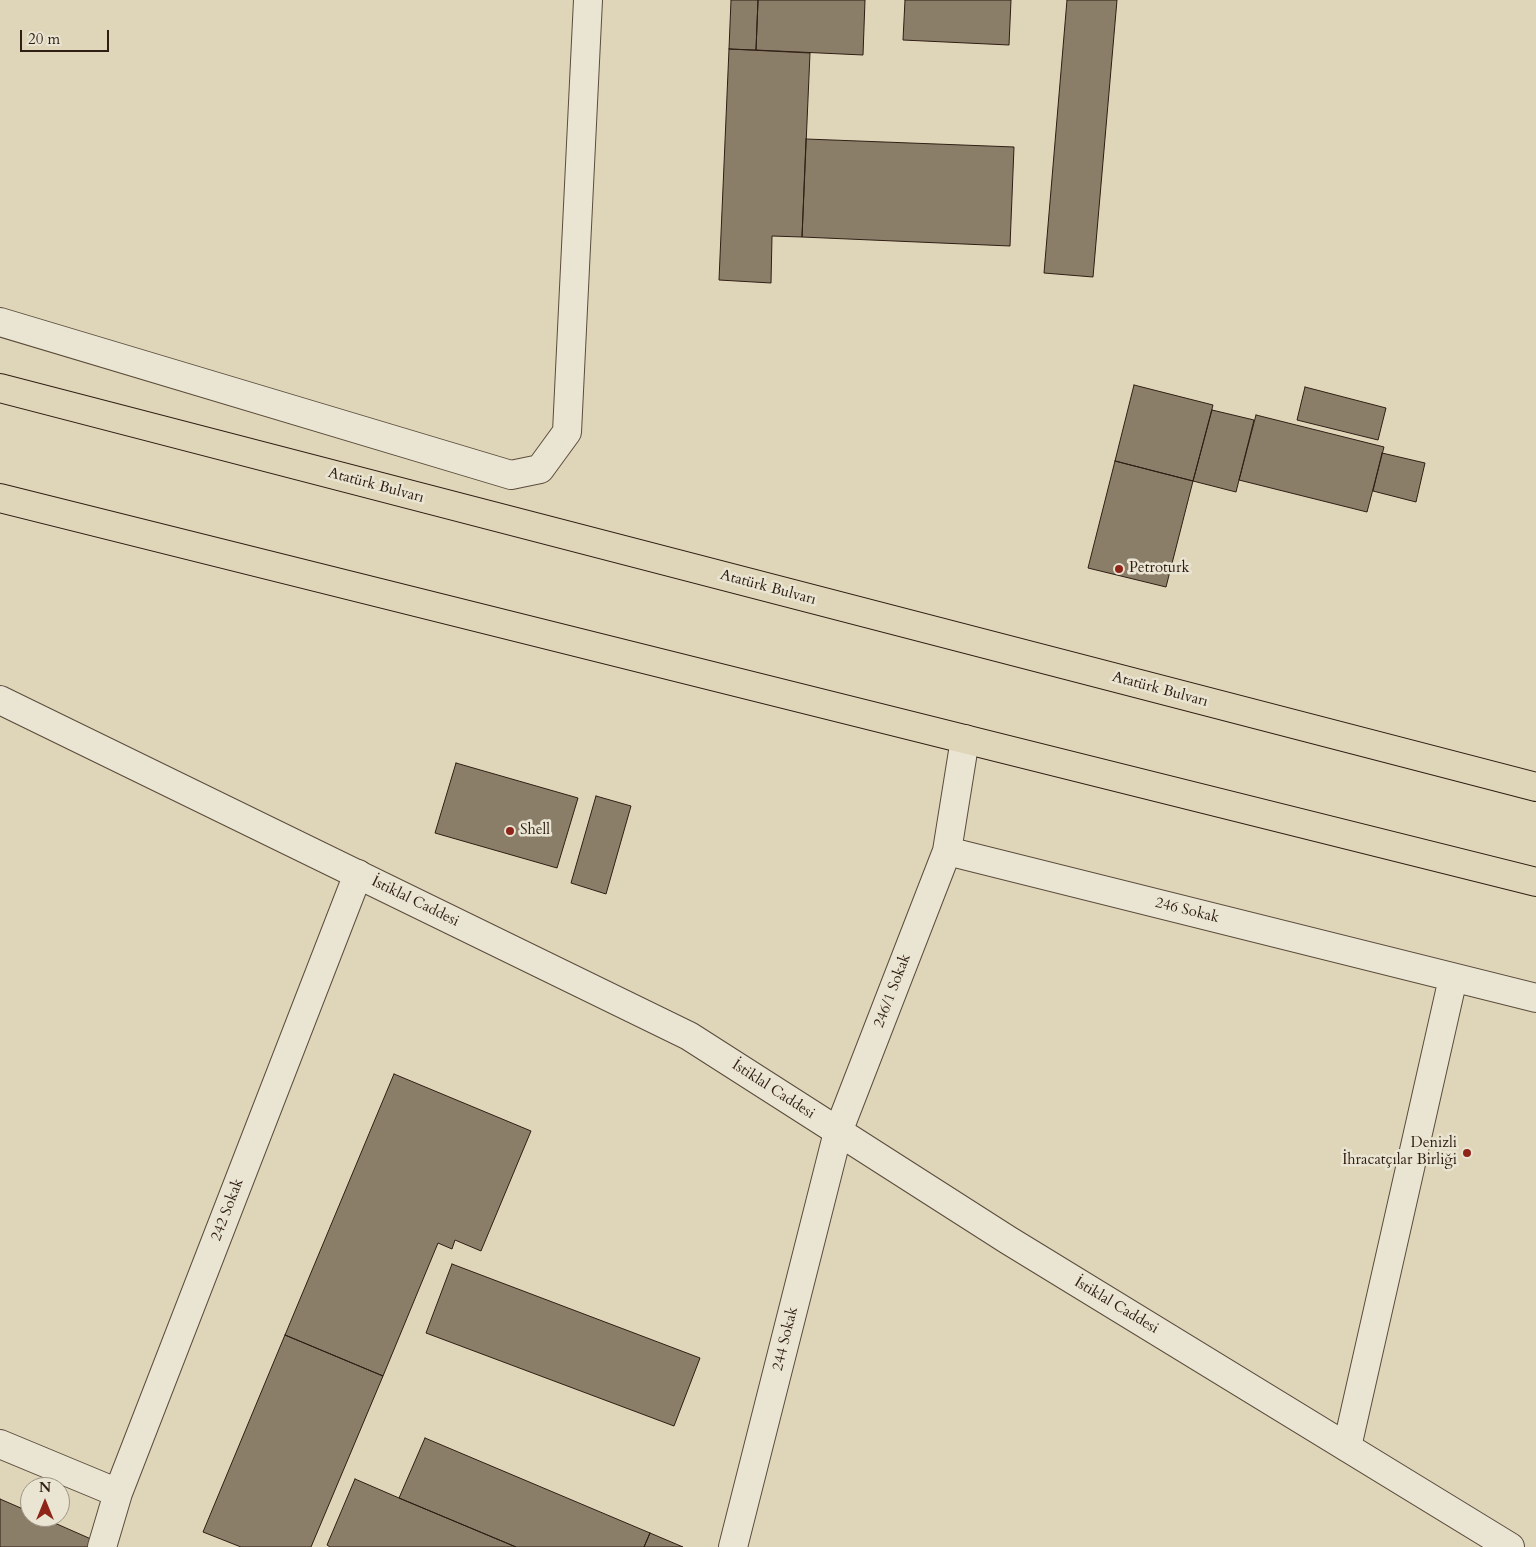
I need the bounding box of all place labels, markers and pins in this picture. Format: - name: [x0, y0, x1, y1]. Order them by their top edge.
- place label: Petroturk: [1129, 560, 1189, 578]
- marker: Petroturk: [1113, 563, 1125, 575]
- place label: Shell: [520, 822, 550, 840]
- marker: Shell: [504, 825, 516, 837]
- place label: Denizli İhracatçılar Birliği: [1342, 1135, 1457, 1170]
- marker: Denizli İhracatçılar Birliği: [1461, 1147, 1473, 1159]

